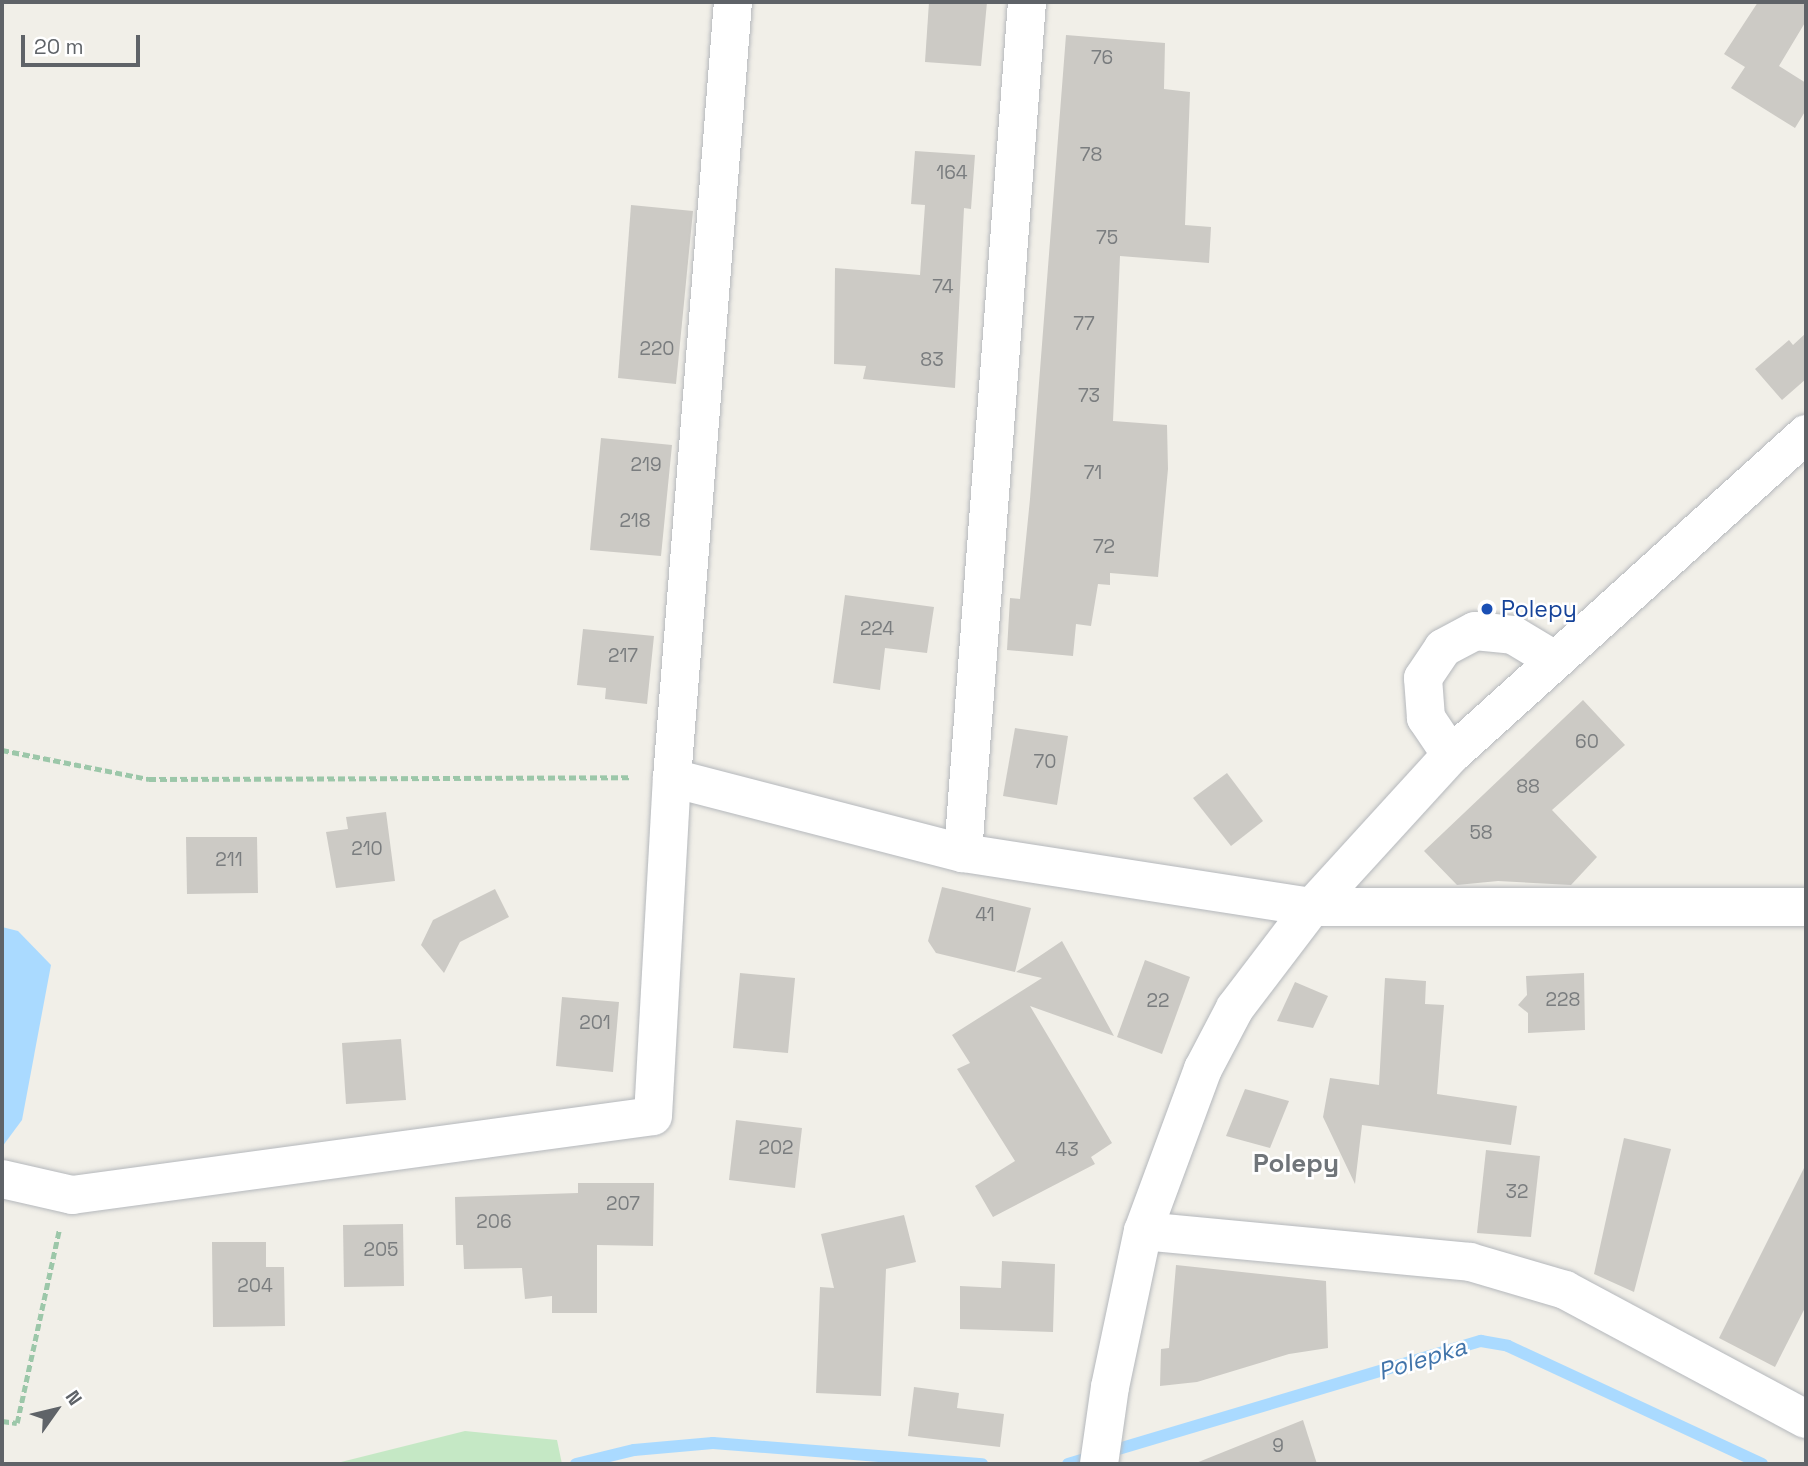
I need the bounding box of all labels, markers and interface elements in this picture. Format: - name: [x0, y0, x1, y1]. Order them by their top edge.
- scale bar: [24, 21, 144, 65]
- text: 20 m: [34, 33, 84, 60]
- house number: 76: [1091, 47, 1113, 69]
- house number: 78: [1080, 144, 1102, 166]
- house number: 164: [936, 162, 968, 184]
- house number: 75: [1096, 227, 1118, 249]
- house number: 74: [932, 276, 954, 298]
- house number: 77: [1073, 313, 1095, 335]
- house number: 220: [639, 338, 675, 360]
- house number: 83: [920, 349, 944, 371]
- house number: 73: [1078, 385, 1100, 407]
- house number: 219: [630, 454, 662, 476]
- house number: 71: [1084, 462, 1102, 484]
- house number: 218: [619, 510, 651, 532]
- house number: 72: [1093, 536, 1115, 558]
- place label: Polepy: [1501, 595, 1577, 623]
- marker: Polepy: [1479, 601, 1495, 617]
- house number: 224: [860, 618, 894, 640]
- house number: 217: [608, 645, 638, 667]
- house number: 60: [1575, 731, 1599, 753]
- house number: 70: [1034, 751, 1056, 773]
- house number: 88: [1516, 776, 1540, 798]
- house number: 58: [1469, 822, 1493, 844]
- house number: 210: [351, 838, 383, 860]
- house number: 211: [215, 849, 243, 871]
- house number: 41: [975, 904, 995, 926]
- house number: 228: [1546, 989, 1580, 1011]
- house number: 22: [1147, 990, 1169, 1012]
- house number: 201: [579, 1012, 611, 1034]
- house number: 202: [758, 1137, 794, 1159]
- house number: 43: [1055, 1139, 1079, 1161]
- district label: Polepy: [1253, 1148, 1339, 1180]
- house number: 32: [1506, 1181, 1528, 1203]
- house number: 207: [606, 1193, 640, 1215]
- house number: 206: [476, 1211, 512, 1233]
- house number: 205: [363, 1239, 399, 1261]
- house number: 204: [237, 1275, 273, 1297]
- water label: Polepka: [1374, 1332, 1470, 1386]
- north arrow: [21, 1375, 91, 1445]
- text: N: [60, 1386, 88, 1410]
- house number: 9: [1272, 1435, 1284, 1457]

